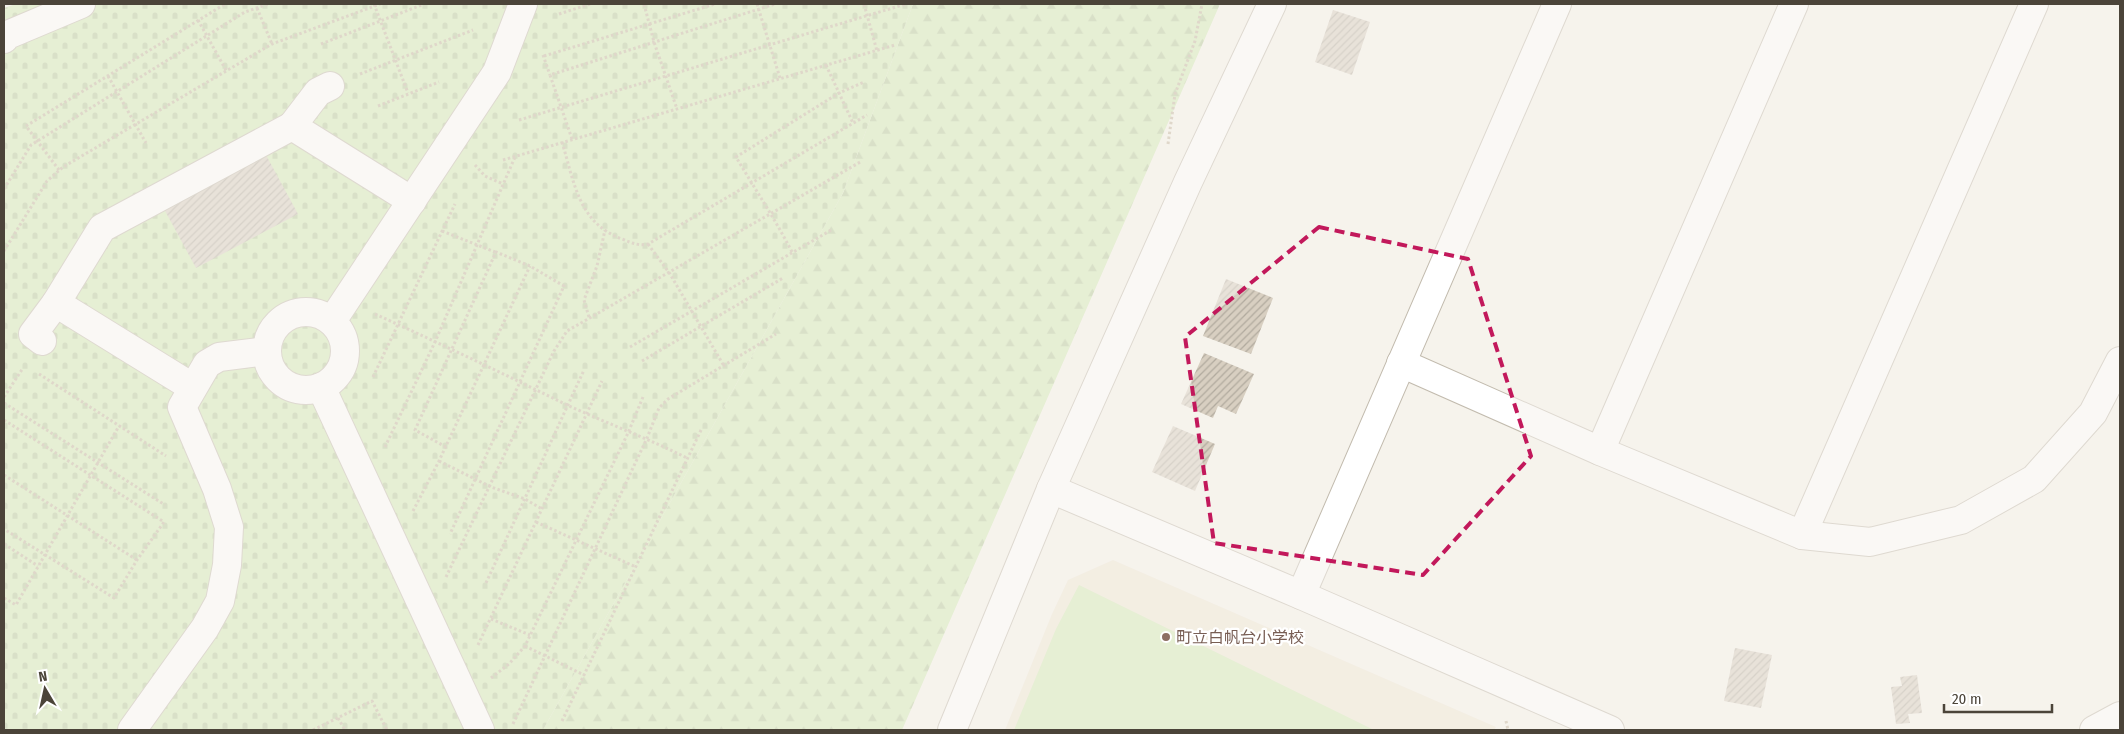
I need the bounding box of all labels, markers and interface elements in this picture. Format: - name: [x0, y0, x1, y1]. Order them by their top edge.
- place label: 町立白帆台小学校: [1176, 628, 1304, 647]
- marker: 町立白帆台小学校: [1160, 631, 1172, 643]
- north arrow: [20, 664, 70, 714]
- text: N: [38, 668, 49, 686]
- scale bar: [1944, 682, 2052, 714]
- text: 20 m: [1952, 690, 1982, 708]

